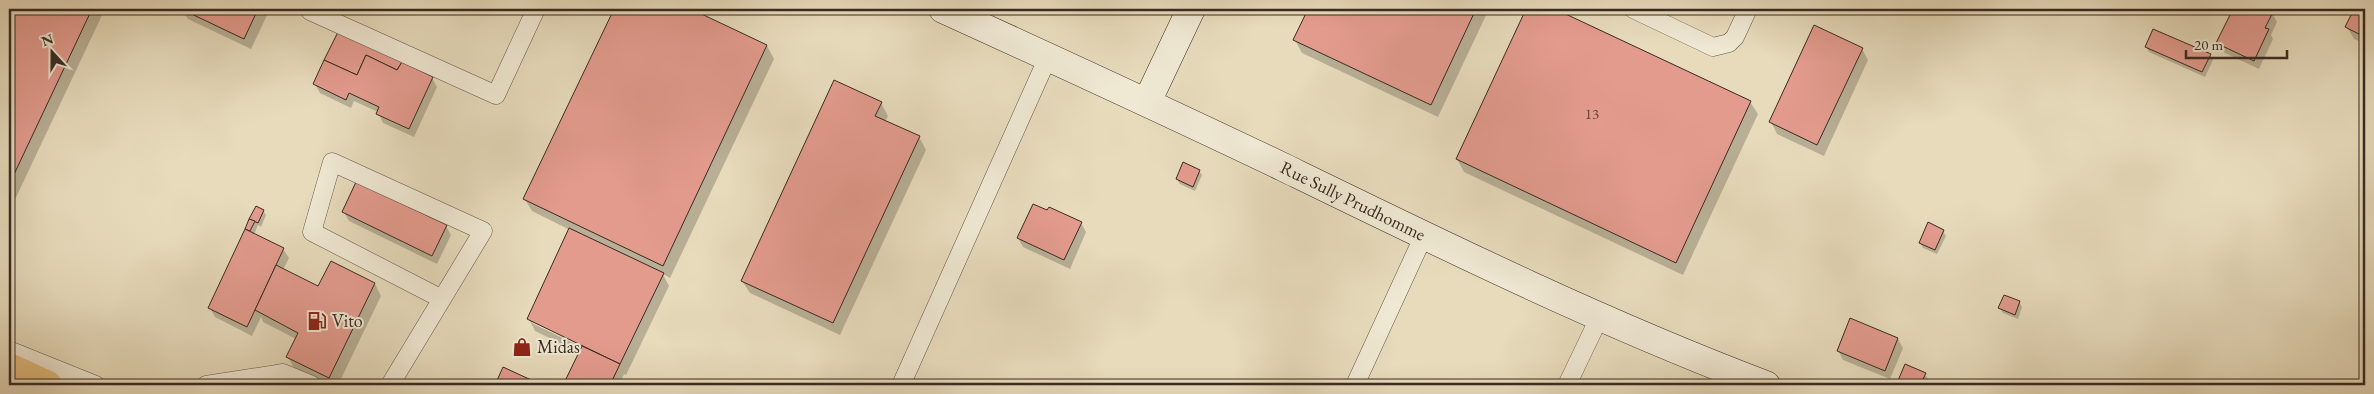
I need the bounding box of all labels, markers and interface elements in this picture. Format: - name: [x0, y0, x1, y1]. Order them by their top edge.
- north arrow: [28, 28, 78, 78]
- scale bar: [2186, 28, 2288, 60]
- text: N: [39, 29, 56, 50]
- text: 20 m: [2194, 35, 2223, 54]
- house number: 13: [1585, 104, 1599, 123]
- street label: Rue Sully Prudhomme: [1277, 155, 1430, 246]
- place label: Vito: [332, 309, 363, 332]
- fuel station icon: Vito: [306, 310, 328, 332]
- place label: Midas: [537, 335, 580, 358]
- shop icon: Midas: [511, 336, 533, 358]

